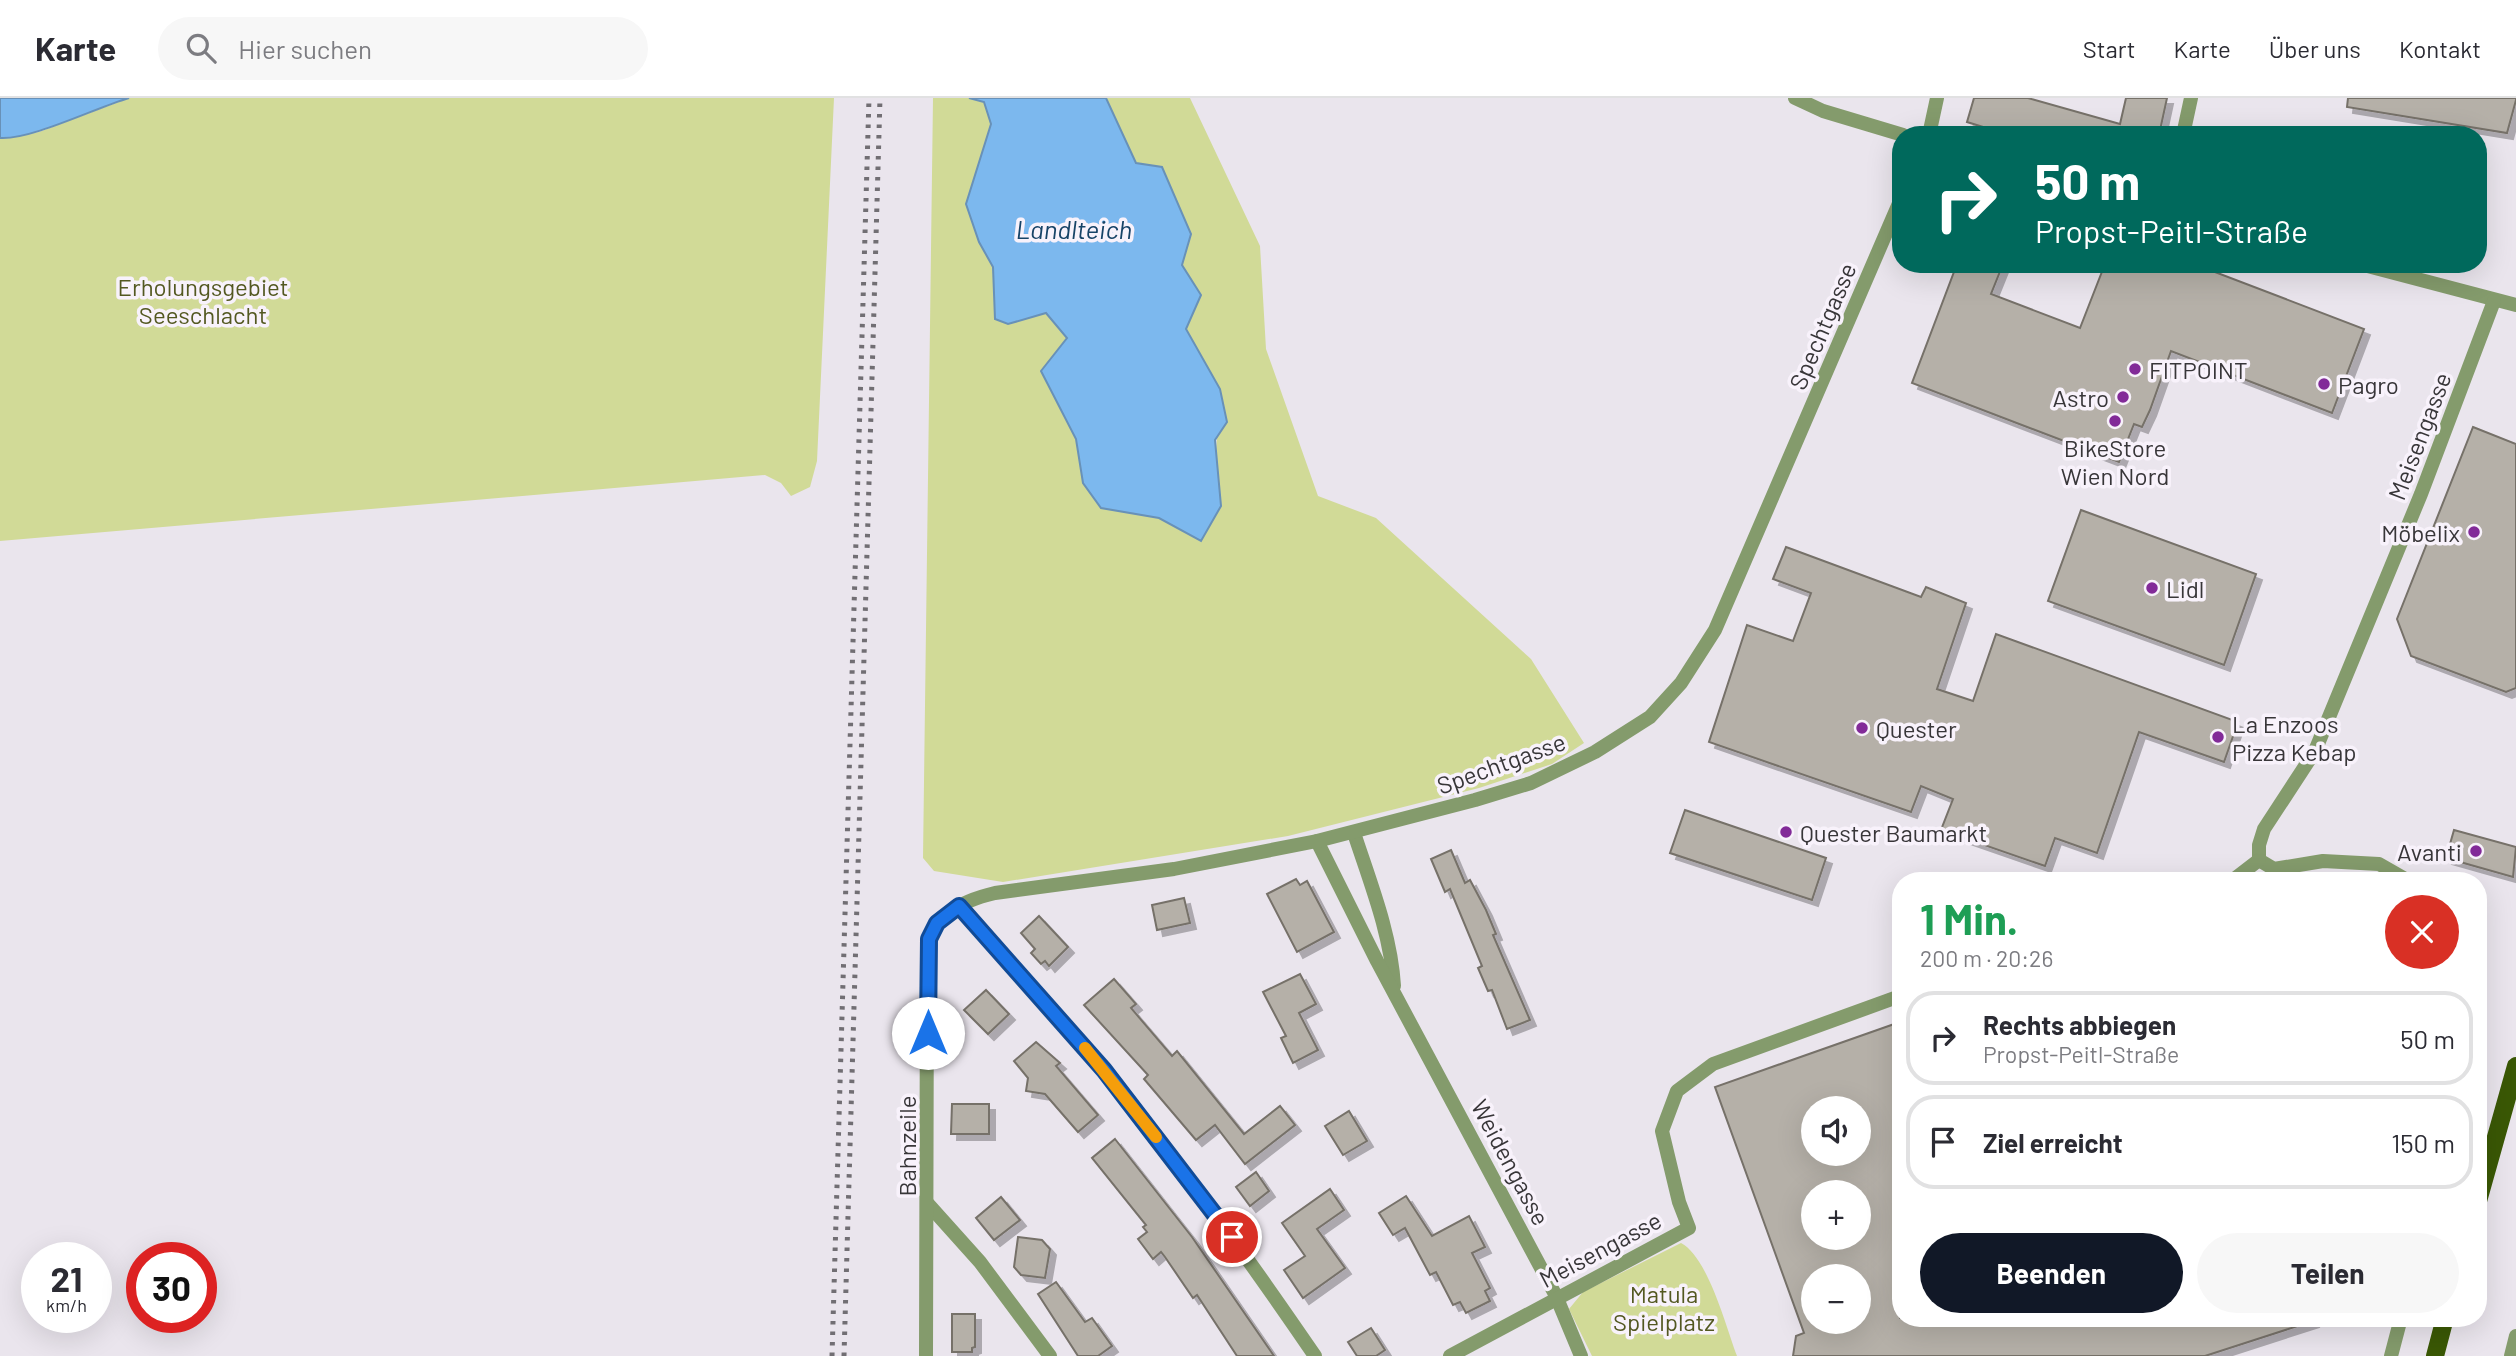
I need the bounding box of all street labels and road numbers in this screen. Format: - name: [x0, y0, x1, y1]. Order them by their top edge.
- street label: Spechtgasse: [1782, 258, 1862, 394]
- street label: Meisengasse: [2381, 368, 2457, 504]
- street label: Spechtgasse: [1433, 726, 1569, 800]
- street label: Weidengasse: [1466, 1094, 1556, 1230]
- street label: Bahnzeile: [892, 1096, 921, 1196]
- street label: Meisengasse: [1534, 1205, 1666, 1293]

